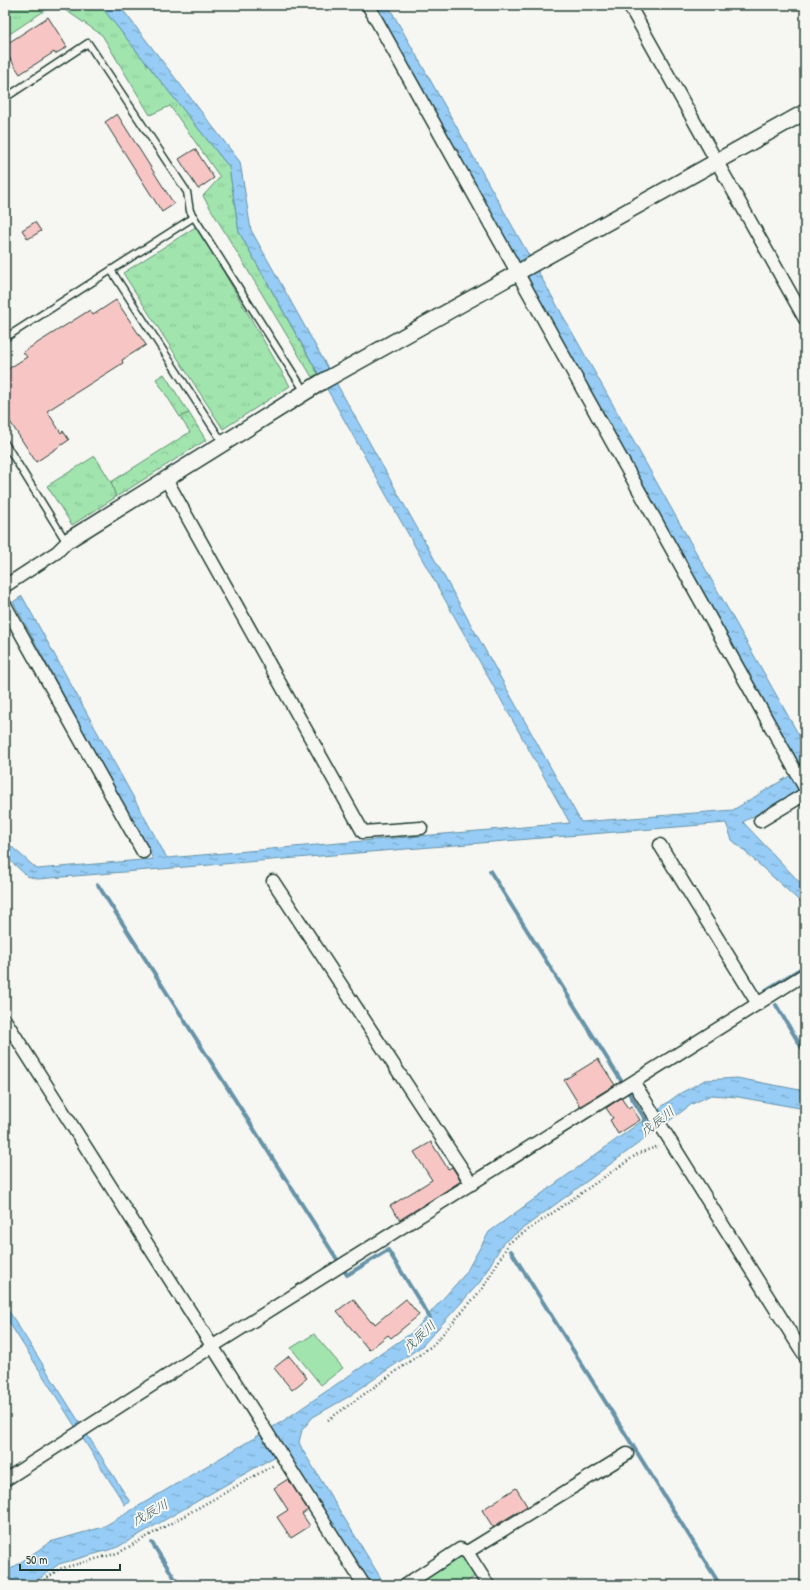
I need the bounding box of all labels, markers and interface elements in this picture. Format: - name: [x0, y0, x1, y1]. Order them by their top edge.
- water label: 戊辰川: [636, 1102, 678, 1140]
- water label: 戊辰川: [399, 1316, 439, 1356]
- water label: 戊辰川: [129, 1495, 171, 1529]
- scale bar: [20, 1546, 120, 1572]
- text: 50 m: [26, 1551, 47, 1568]

